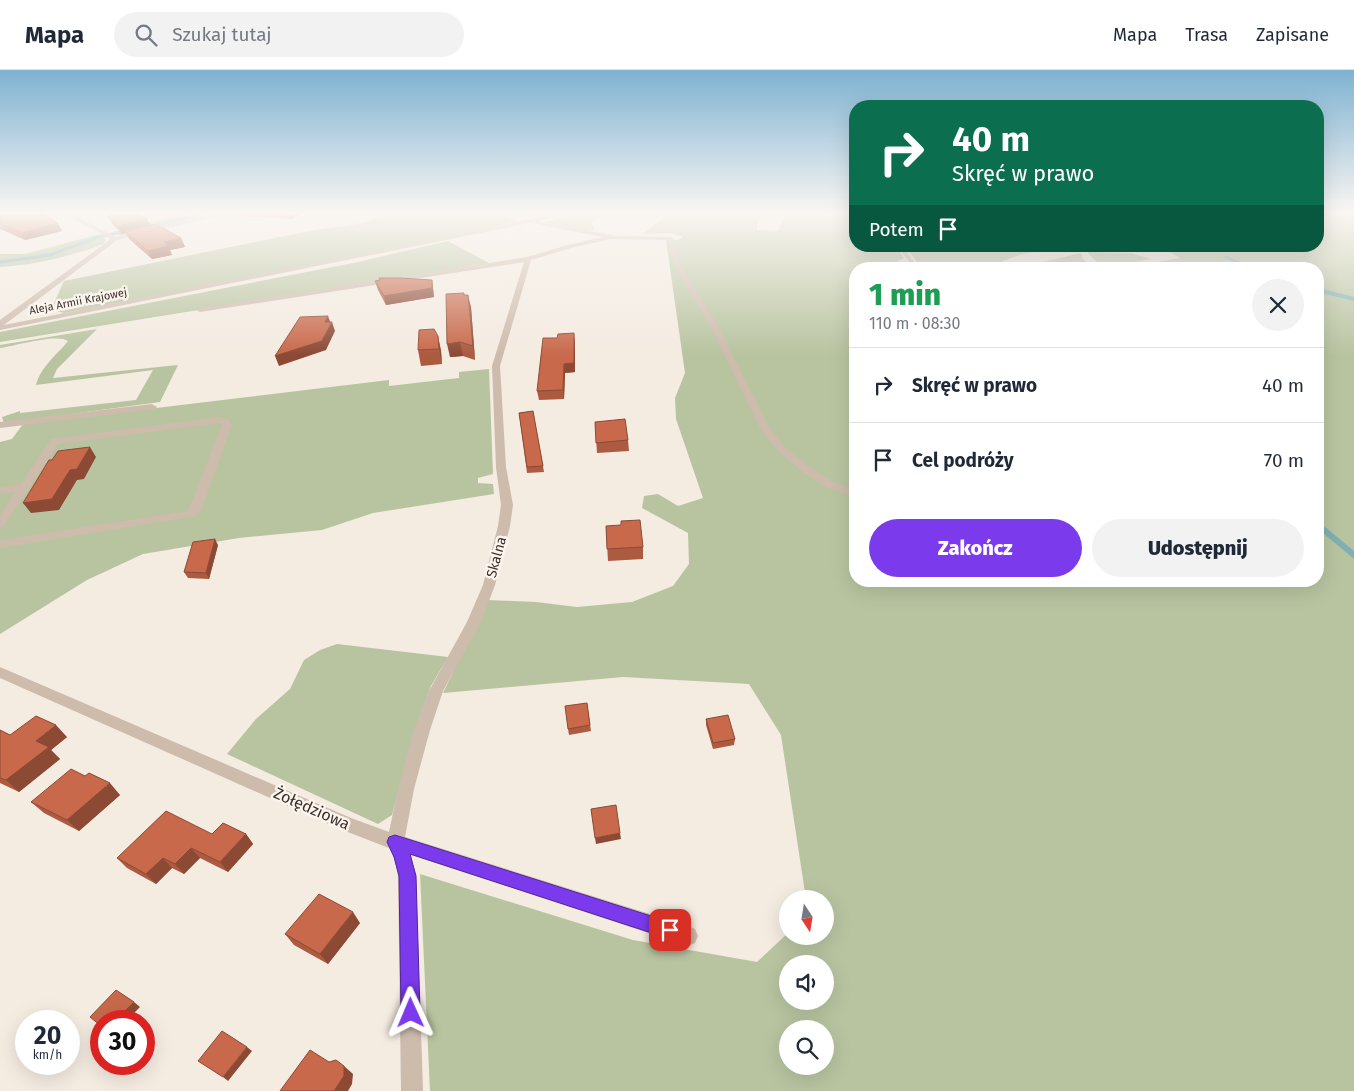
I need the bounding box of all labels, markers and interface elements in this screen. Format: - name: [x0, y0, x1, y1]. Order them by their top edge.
- search box: [114, 12, 464, 57]
- text: Mapa: [25, 21, 84, 49]
- icon: search: [132, 21, 160, 49]
- text: Szukaj tutaj: [172, 23, 272, 46]
- text: Mapa: [1113, 24, 1157, 46]
- text: Trasa: [1185, 24, 1228, 46]
- text: Zapisane: [1256, 24, 1329, 46]
- text: 40 m: [952, 118, 1030, 160]
- icon: right: [869, 120, 934, 185]
- text: Skręć w prawo: [952, 160, 1094, 187]
- icon: arrive: [934, 215, 962, 243]
- text: Potem: [869, 218, 924, 241]
- text: 1 min: [869, 277, 941, 313]
- button: close: [1252, 279, 1304, 331]
- street label: Aleja Armii Krajowej: [28, 286, 128, 317]
- text: 110 m · 08:30: [869, 314, 960, 333]
- icon: right: [869, 371, 897, 399]
- text: Skręć w prawo: [912, 374, 1037, 397]
- text: 40 m: [1262, 374, 1304, 397]
- icon: arrive: [869, 446, 897, 474]
- text: Cel podróży: [912, 449, 1014, 472]
- text: 70 m: [1264, 449, 1304, 472]
- button: Zakończ: [869, 519, 1082, 577]
- button: Udostępnij: [1092, 519, 1304, 577]
- street label: Skalna: [483, 535, 510, 580]
- street label: Żołędziowa: [271, 782, 353, 834]
- north arrow: [779, 890, 834, 945]
- map controls: [779, 890, 834, 1075]
- pin: [649, 909, 691, 951]
- icon: arrive: [656, 916, 684, 944]
- button: sound: [779, 955, 834, 1010]
- position arrow: [384, 986, 436, 1038]
- speed limit sign: 30: [90, 1010, 155, 1075]
- button: search: [779, 1020, 834, 1075]
- text: 20: [34, 1021, 61, 1051]
- text: km/h: [33, 1048, 62, 1062]

